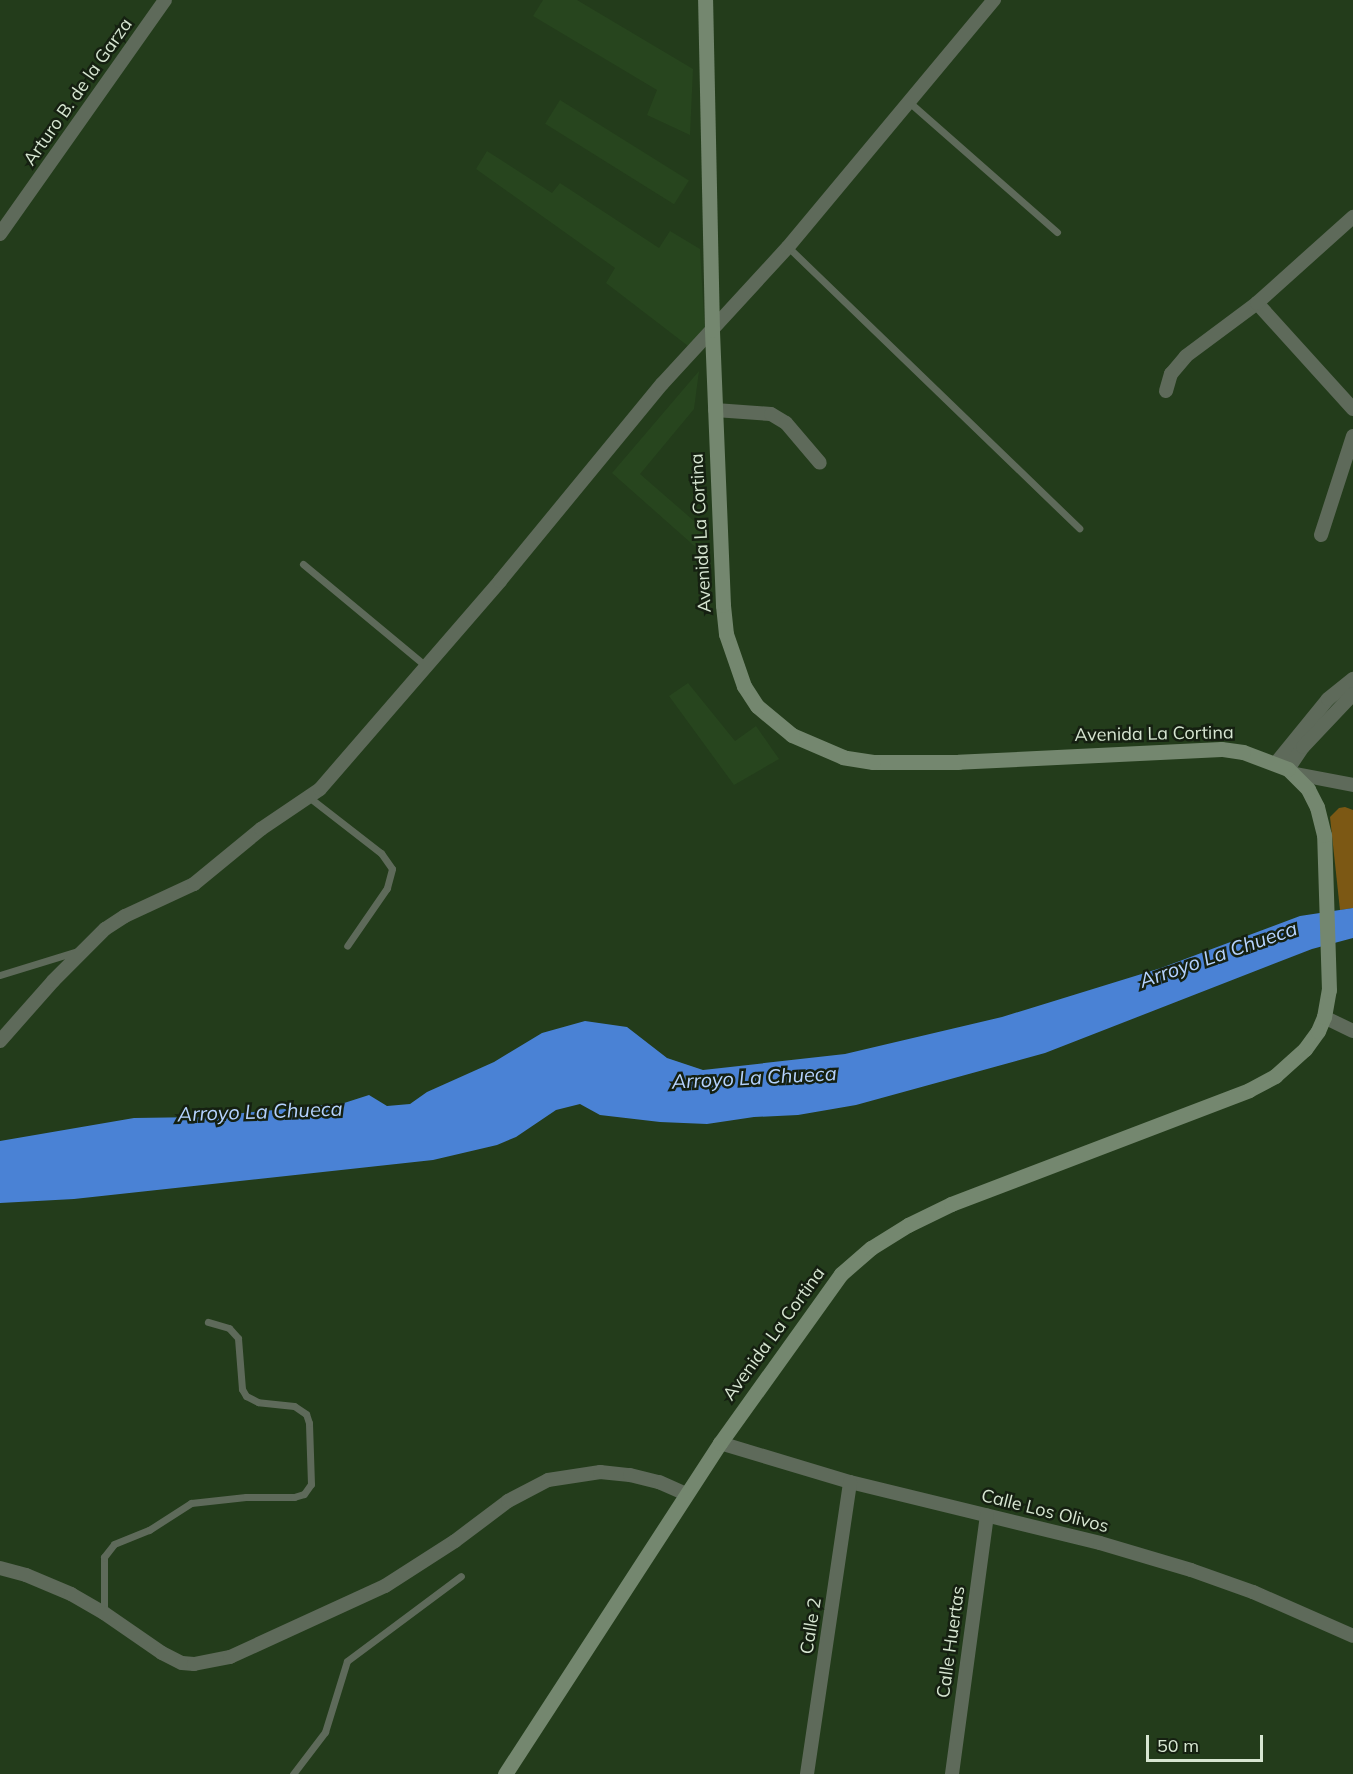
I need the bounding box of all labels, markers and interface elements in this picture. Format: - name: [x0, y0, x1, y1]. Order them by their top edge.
- street label: Arturo B. de la Garza: [19, 14, 137, 170]
- street label: Avenida La Cortina: [686, 453, 716, 613]
- street label: Avenida La Cortina: [1074, 722, 1234, 746]
- water label: Arroyo La Chueca: [1136, 916, 1300, 992]
- water label: Arroyo La Chueca: [671, 1061, 837, 1093]
- water label: Arroyo La Chueca: [177, 1096, 343, 1126]
- street label: Avenida La Cortina: [718, 1263, 830, 1405]
- street label: Calle Los Olivos: [979, 1485, 1111, 1537]
- street label: Calle Huertas: [932, 1585, 970, 1699]
- street label: Calle 2: [796, 1596, 826, 1656]
- scale bar: [1149, 1723, 1266, 1761]
- text: 50 m: [1157, 1734, 1199, 1757]

